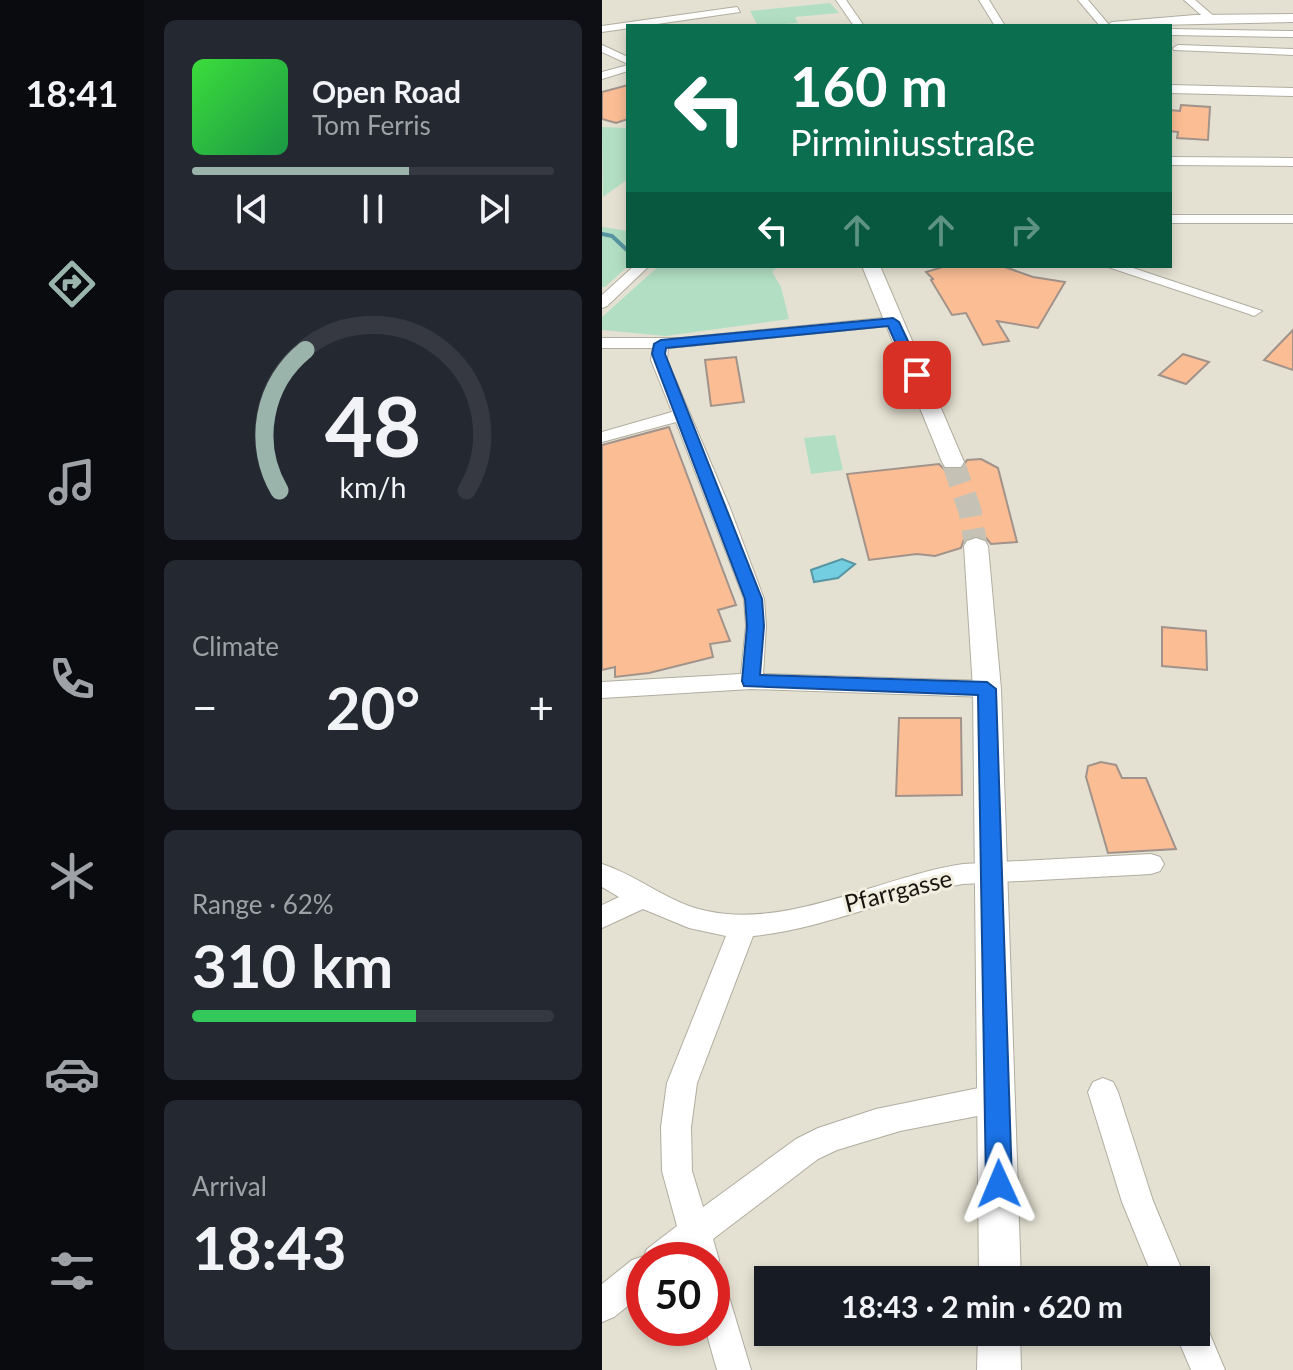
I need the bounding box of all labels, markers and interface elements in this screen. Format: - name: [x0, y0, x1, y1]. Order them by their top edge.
- text: 160 m: [790, 52, 948, 119]
- icon: left: [658, 56, 762, 160]
- text: 18:41: [26, 71, 118, 115]
- text: Open Road: [312, 73, 461, 109]
- text: Tom Ferris: [312, 109, 431, 141]
- text: Pirminiusstraße: [790, 120, 1035, 164]
- icon: previous: [230, 187, 274, 231]
- icon: pause: [351, 187, 395, 231]
- icon: next: [472, 187, 516, 231]
- icon: left: [751, 208, 795, 252]
- icon: ahead: [835, 208, 879, 252]
- icon: ahead: [919, 208, 963, 252]
- icon: right: [1003, 208, 1047, 252]
- icon: directions: [44, 256, 100, 312]
- pin: [883, 341, 951, 409]
- icon: arrive: [895, 353, 939, 397]
- text: 48: [325, 375, 421, 475]
- icon: music: [44, 454, 100, 510]
- text: km/h: [340, 470, 406, 504]
- text: Climate: [192, 630, 279, 662]
- icon: phone: [44, 651, 100, 707]
- text: 20°: [326, 671, 420, 743]
- text: −: [192, 681, 218, 733]
- text: +: [528, 681, 554, 733]
- icon: climate: [44, 848, 100, 904]
- street label: Pfarrgasse: [841, 863, 955, 917]
- text: Range · 62%: [192, 888, 334, 920]
- text: 310 km: [192, 929, 393, 1001]
- icon: car: [44, 1046, 100, 1102]
- position arrow: [957, 1142, 1041, 1226]
- text: Arrival: [192, 1170, 267, 1202]
- text: 18:43: [192, 1211, 347, 1283]
- speed limit sign: 50: [626, 1242, 730, 1346]
- icon: filters: [44, 1243, 100, 1299]
- text: 18:43 · 2 min · 620 m: [841, 1288, 1123, 1324]

